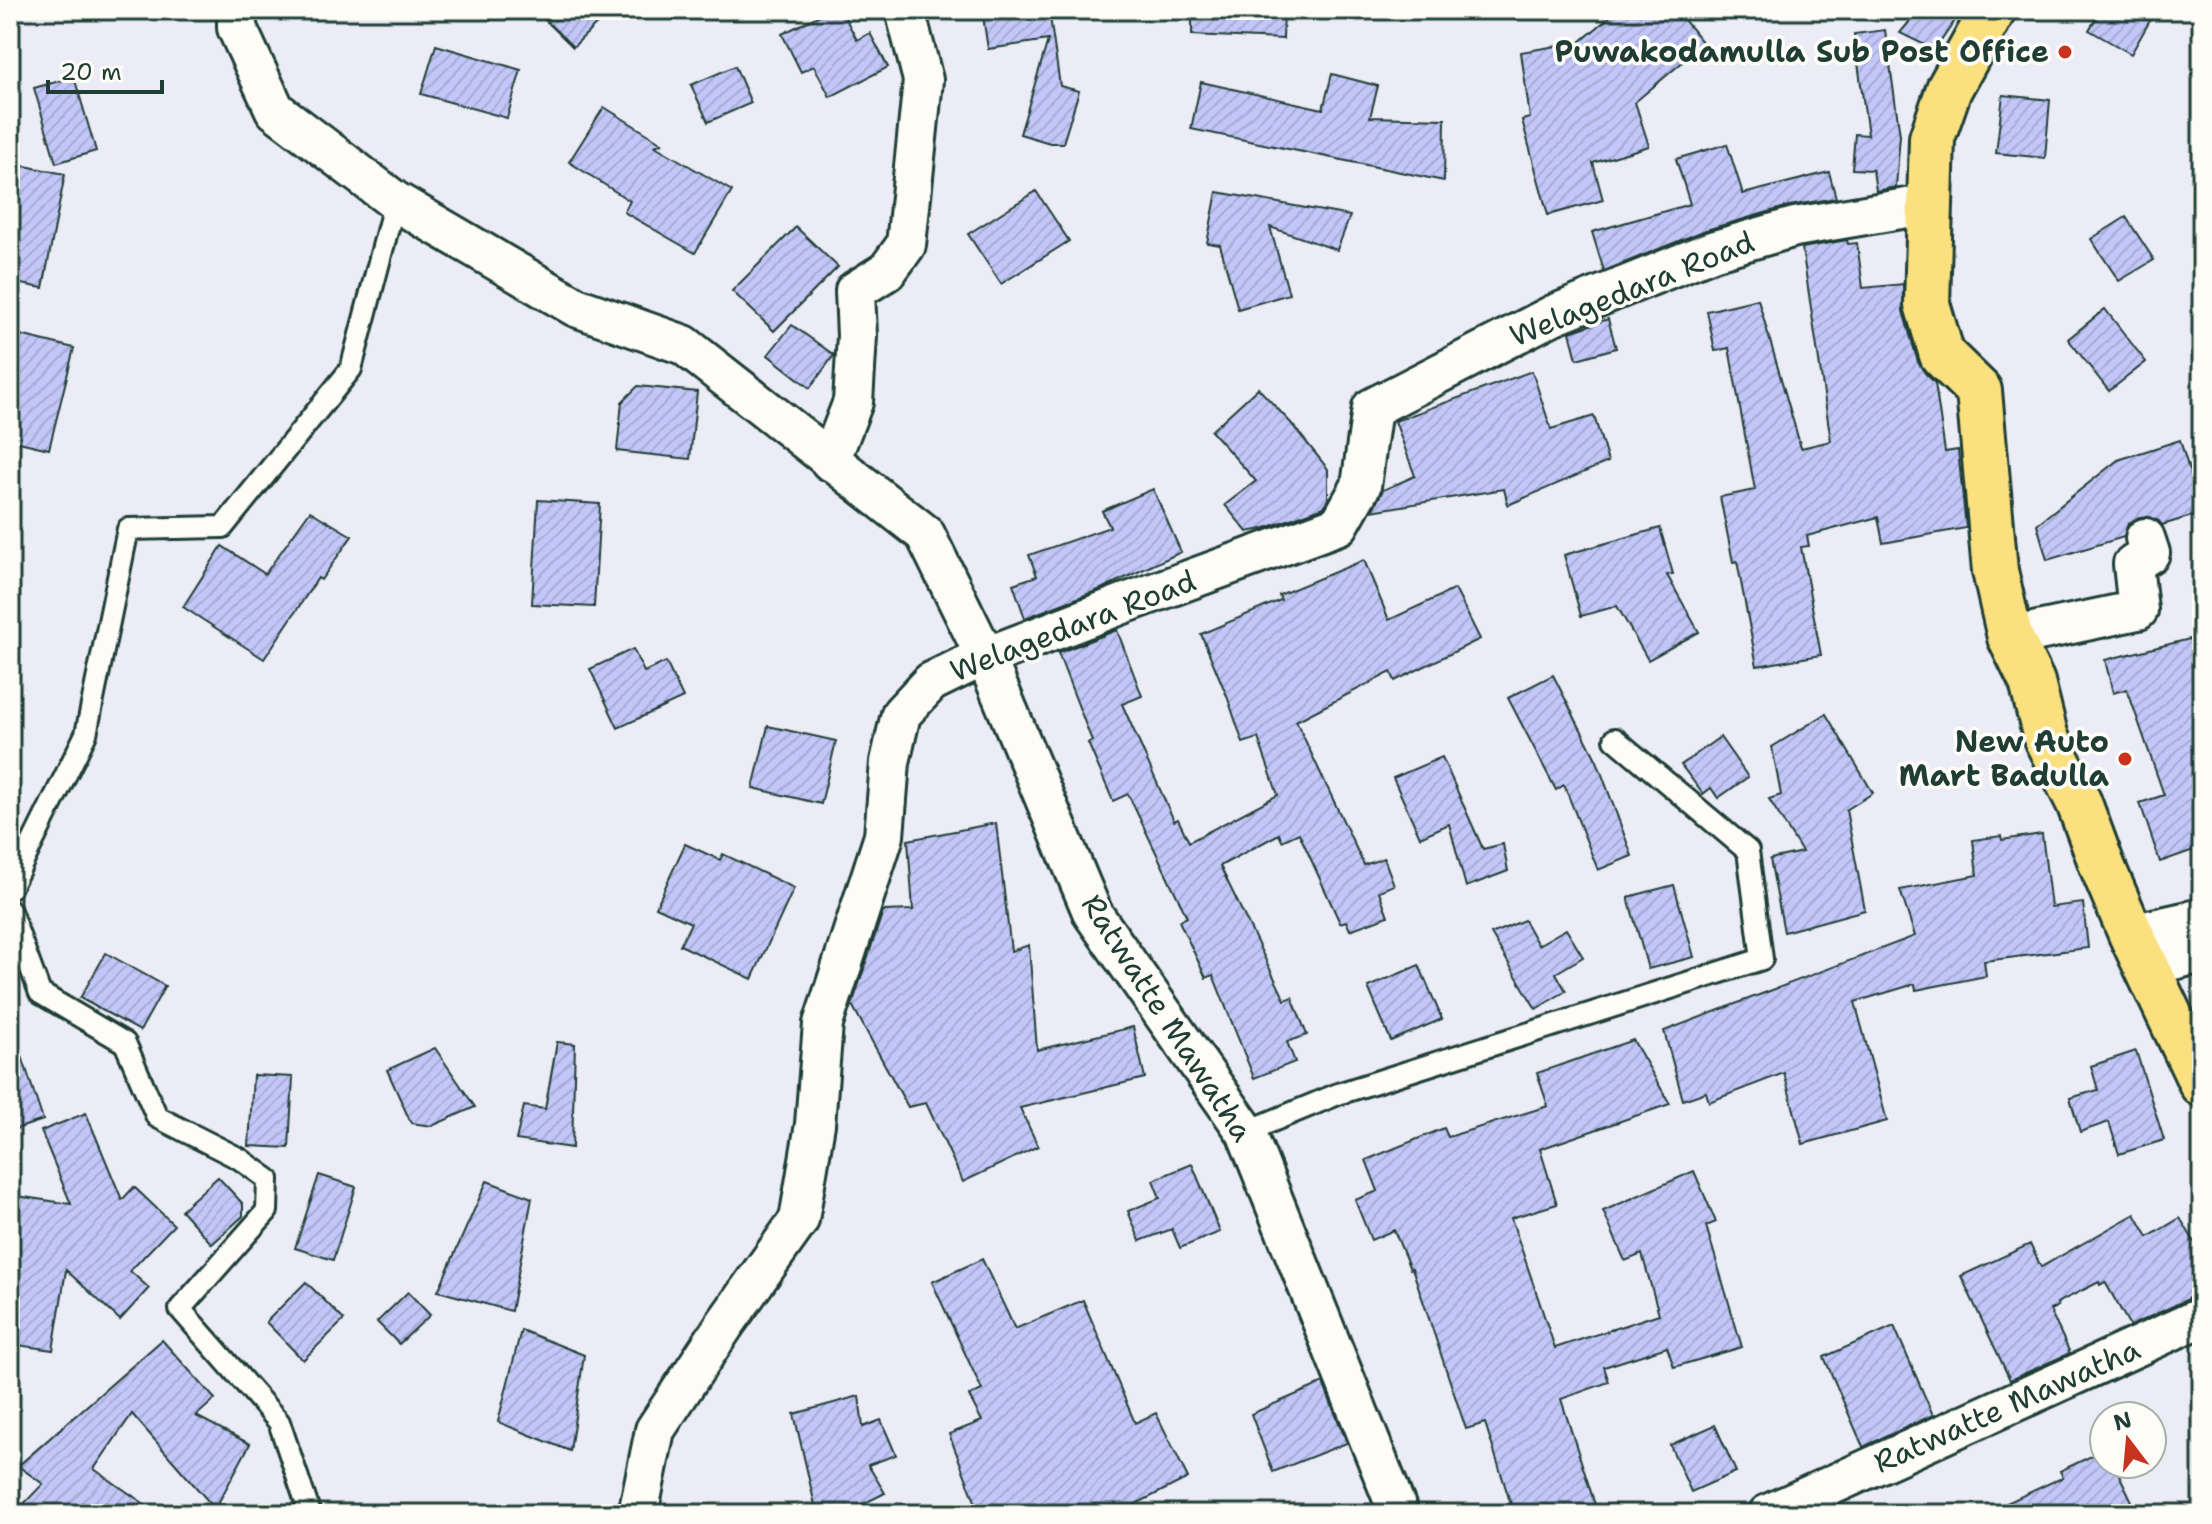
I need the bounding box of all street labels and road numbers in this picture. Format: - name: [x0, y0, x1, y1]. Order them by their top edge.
- street label: Welagedara Road: [1504, 221, 1760, 356]
- street label: Welagedara Road: [944, 560, 1202, 691]
- street label: Ratwatte Mawatha: [1072, 886, 1263, 1150]
- street label: Ratwatte Mawatha: [1867, 1328, 2147, 1483]

